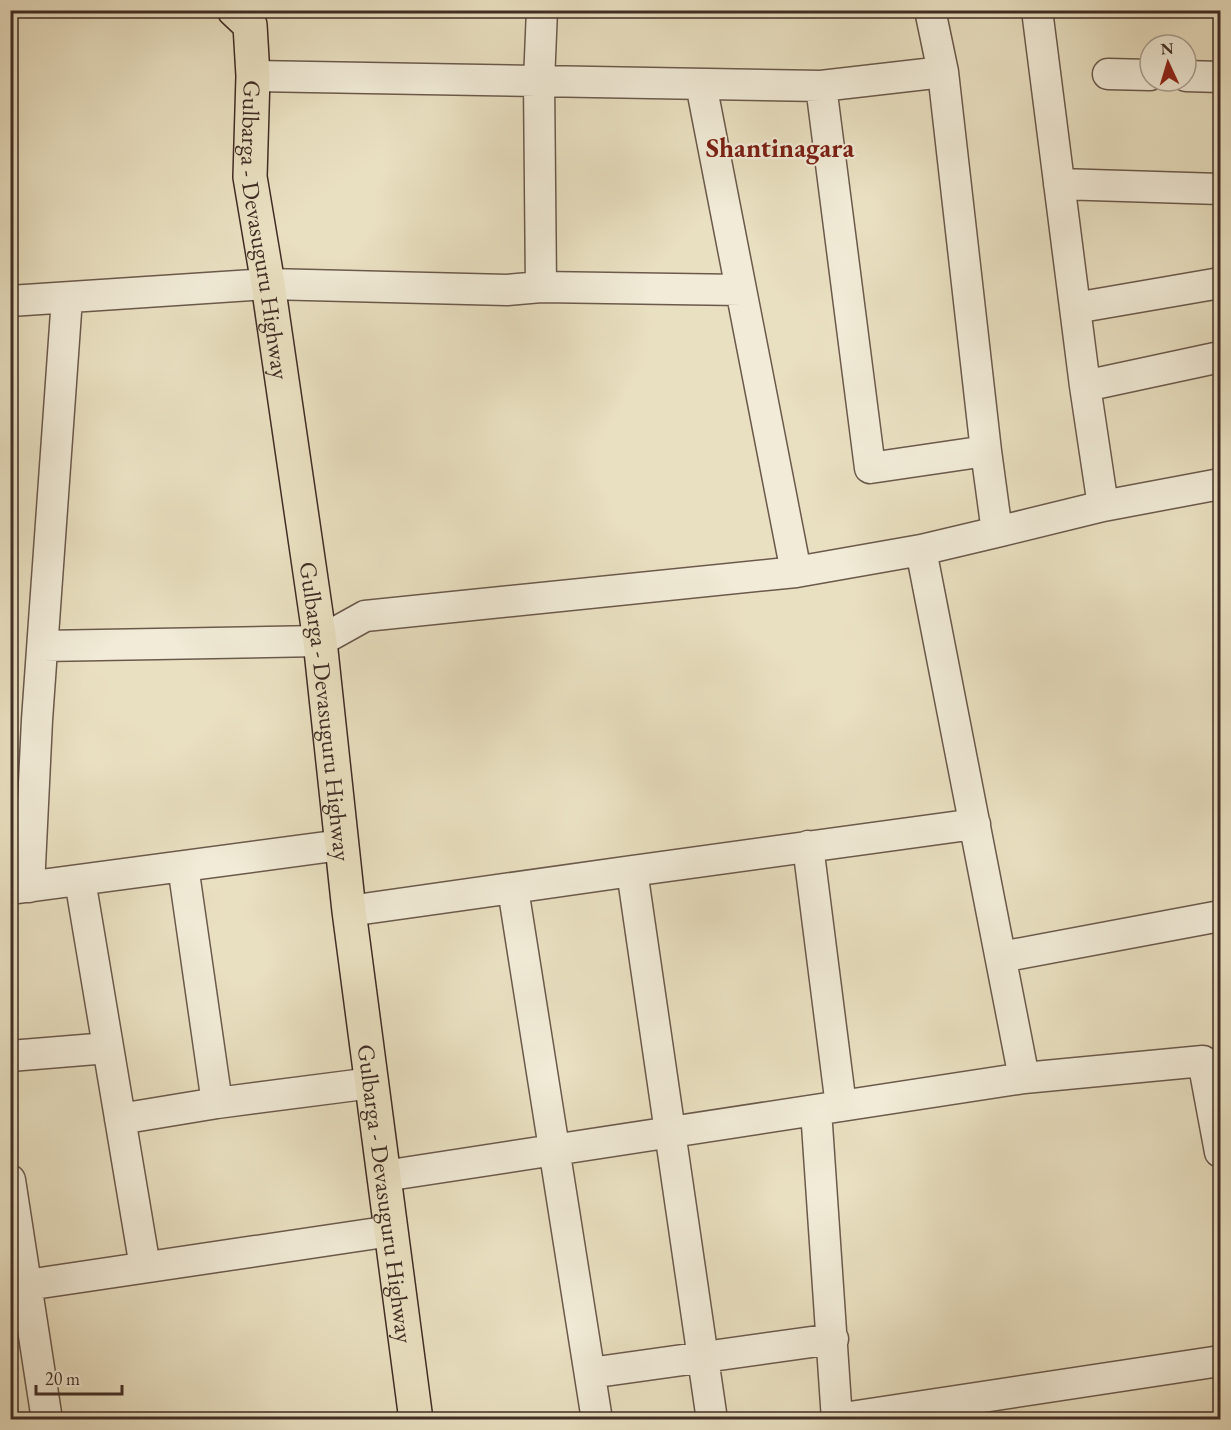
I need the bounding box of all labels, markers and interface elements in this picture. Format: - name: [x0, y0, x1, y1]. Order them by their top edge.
- north arrow: [1138, 33, 1198, 93]
- text: N: [1160, 38, 1174, 59]
- street label: Gulbarga - Devasuguru Highway: [235, 80, 297, 382]
- district label: Shantinagara: [706, 130, 854, 165]
- street label: Gulbarga - Devasuguru Highway: [293, 560, 359, 863]
- street label: Gulbarga - Devasuguru Highway: [351, 1042, 421, 1346]
- scale bar: [36, 1358, 122, 1396]
- text: 20 m: [45, 1367, 80, 1390]

